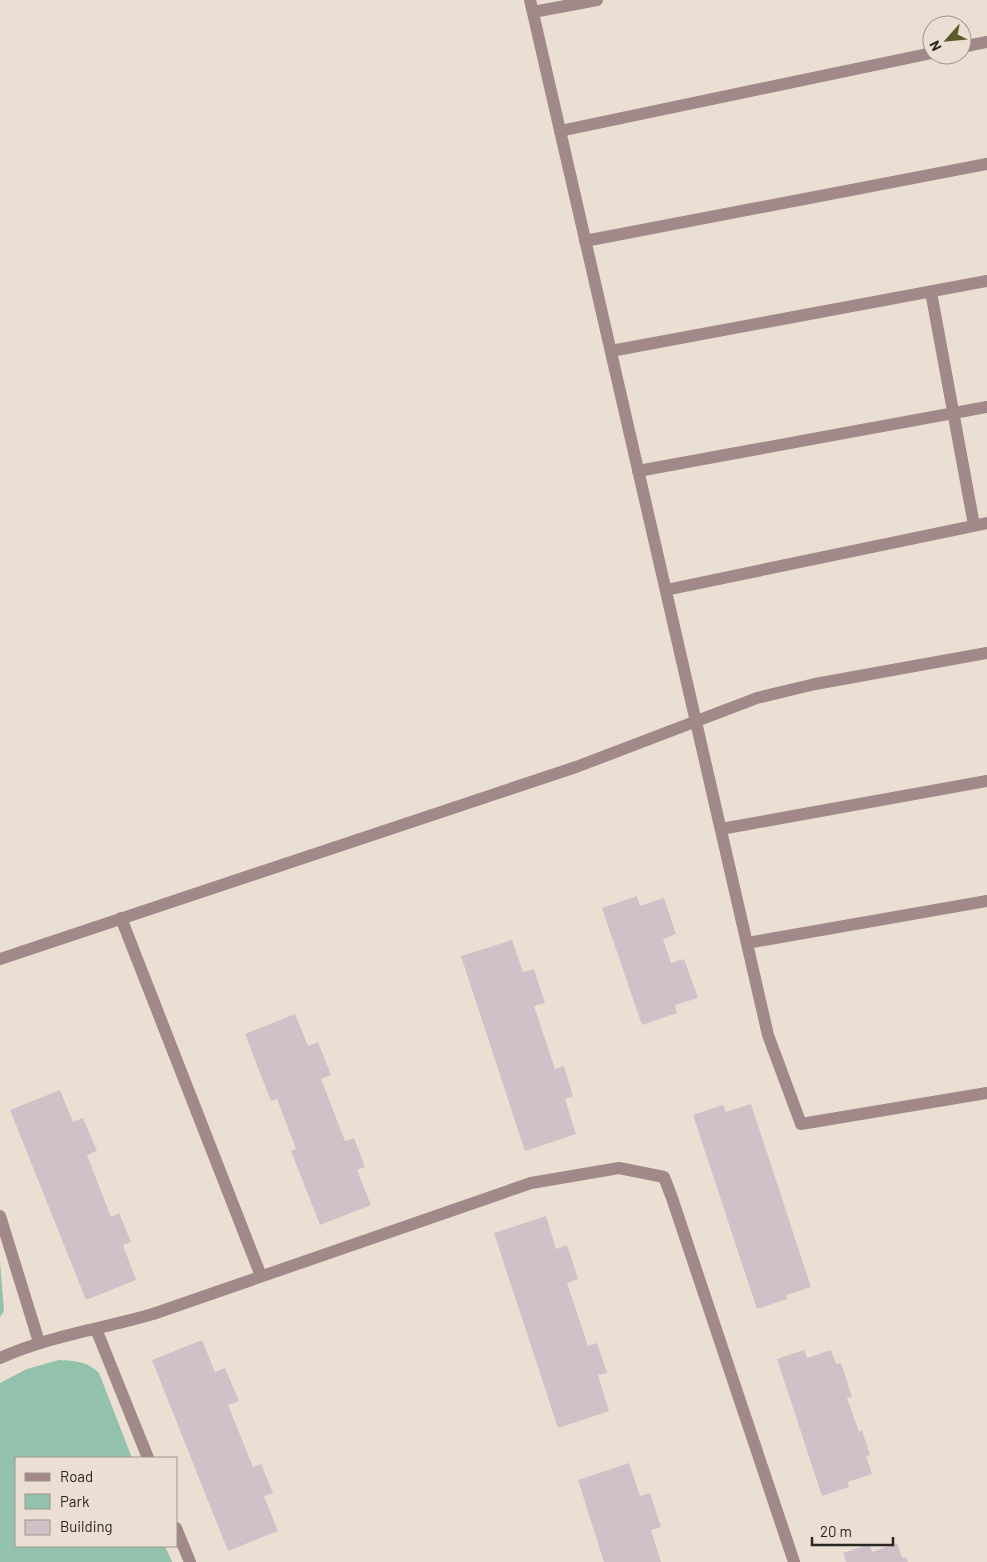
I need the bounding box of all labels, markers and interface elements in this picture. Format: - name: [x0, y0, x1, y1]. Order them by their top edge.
- north arrow: [922, 15, 972, 65]
- text: N: [925, 38, 945, 54]
- legend: [15, 1457, 178, 1547]
- text: Road: [60, 1467, 93, 1485]
- text: Park: [60, 1492, 90, 1510]
- scale bar: [812, 1514, 893, 1546]
- text: Building: [60, 1517, 113, 1535]
- text: 20 m: [820, 1522, 852, 1540]

